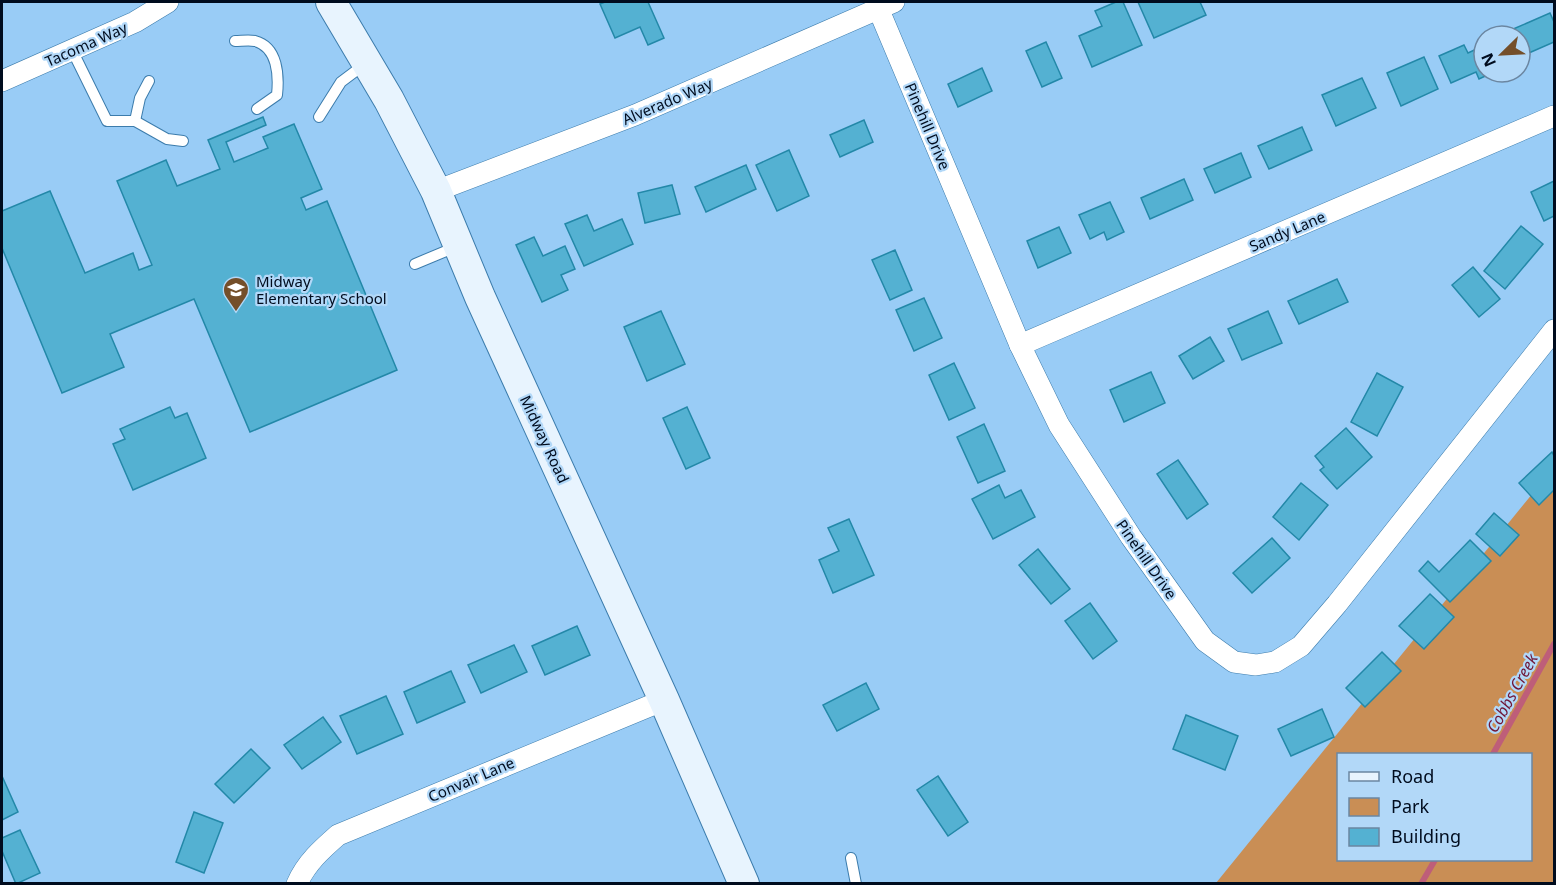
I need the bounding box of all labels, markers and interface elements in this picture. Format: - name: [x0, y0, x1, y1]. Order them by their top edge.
- street label: Tacoma Way: [42, 17, 131, 71]
- north arrow: [1472, 24, 1532, 84]
- text: N: [1476, 50, 1501, 71]
- street label: Alverado Way: [619, 73, 715, 129]
- street label: Pinehill Drive: [901, 79, 955, 173]
- street label: Sandy Lane: [1246, 206, 1328, 256]
- place label: Midway Elementary School: [256, 271, 387, 308]
- school or university icon: Midway Elementary School: [221, 275, 251, 313]
- street label: Midway Road: [516, 392, 574, 486]
- street label: Pinehill Drive: [1112, 515, 1182, 603]
- water label: Cobbs Creek: [1481, 649, 1543, 737]
- street label: Convair Lane: [425, 752, 517, 806]
- legend: [1337, 753, 1532, 861]
- text: Road: [1391, 764, 1434, 788]
- text: Park: [1391, 794, 1429, 818]
- text: Building: [1391, 824, 1461, 848]

